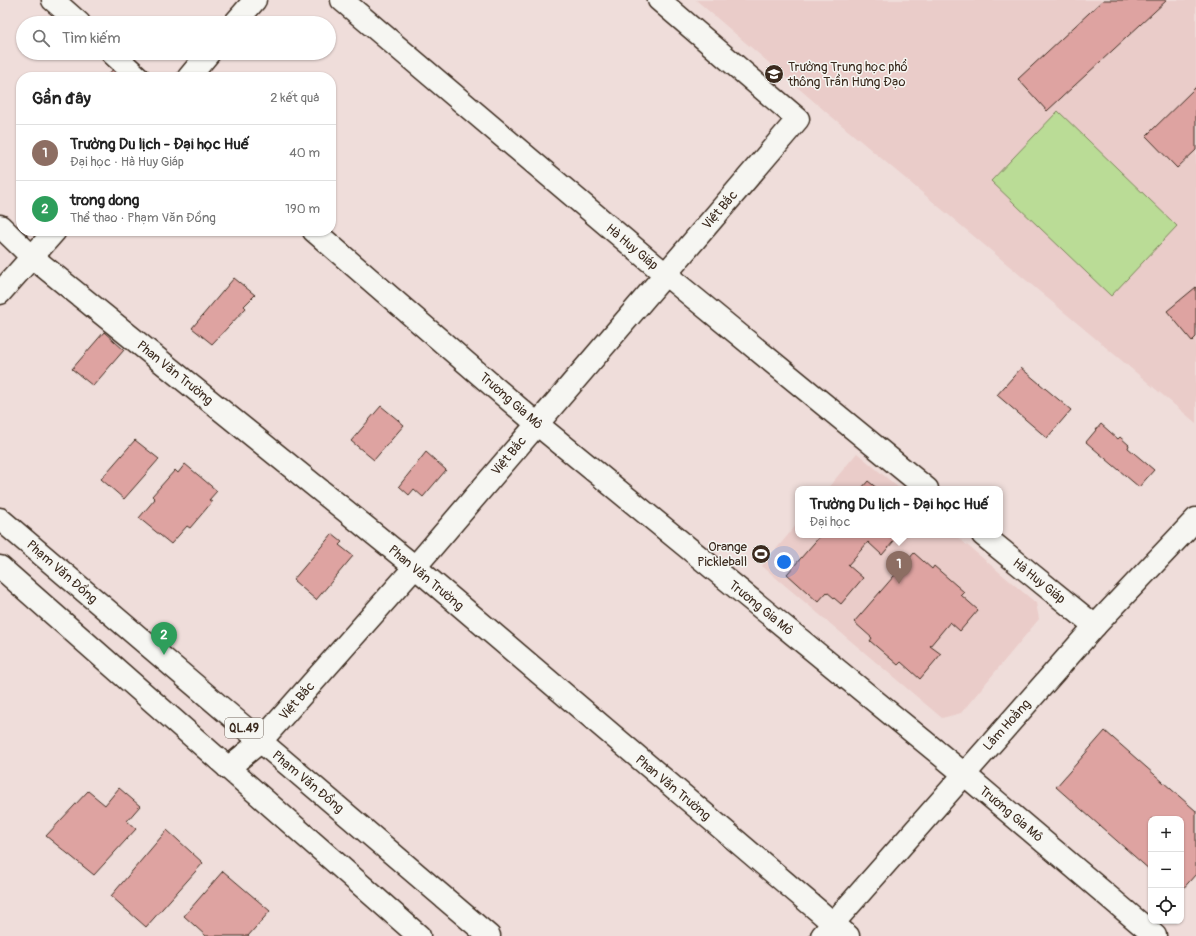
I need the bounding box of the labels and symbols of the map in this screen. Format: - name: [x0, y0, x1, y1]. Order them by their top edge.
- place label: Trường Trung học phổ thông Trần Hưng Đạo: [787, 59, 908, 90]
- school or university icon: Trường Trung học phổ thông Trần Hưng Đạo: [763, 63, 785, 85]
- street label: Việt Bắc: [699, 187, 741, 233]
- street label: Hà Huy Giáp: [603, 221, 661, 273]
- street label: Phan Văn Trường: [134, 337, 217, 409]
- street label: Trương Gia Mô: [476, 369, 546, 433]
- street label: Việt Bắc: [488, 433, 530, 479]
- street label: Phạm Văn Đồng: [23, 537, 101, 607]
- place label: Orange Pickleball: [697, 539, 748, 570]
- street label: Phan Văn Trường: [385, 542, 467, 614]
- sports icon: Orange Pickleball: [750, 543, 772, 565]
- pin: 1: [886, 551, 912, 584]
- your location: [774, 552, 794, 572]
- street label: Hà Huy Giáp: [1009, 555, 1069, 607]
- street label: Trương Gia Mô: [726, 577, 796, 639]
- pin: 2: [151, 622, 177, 655]
- street label: Việt Bắc: [276, 678, 319, 723]
- street label: Lâm Hoằng: [980, 696, 1035, 754]
- road number: QL.49: [225, 718, 263, 738]
- street label: Phạm Văn Đồng: [269, 747, 347, 817]
- street label: Phan Văn Trường: [632, 752, 714, 824]
- street label: Trương Gia Mô: [976, 783, 1046, 845]

